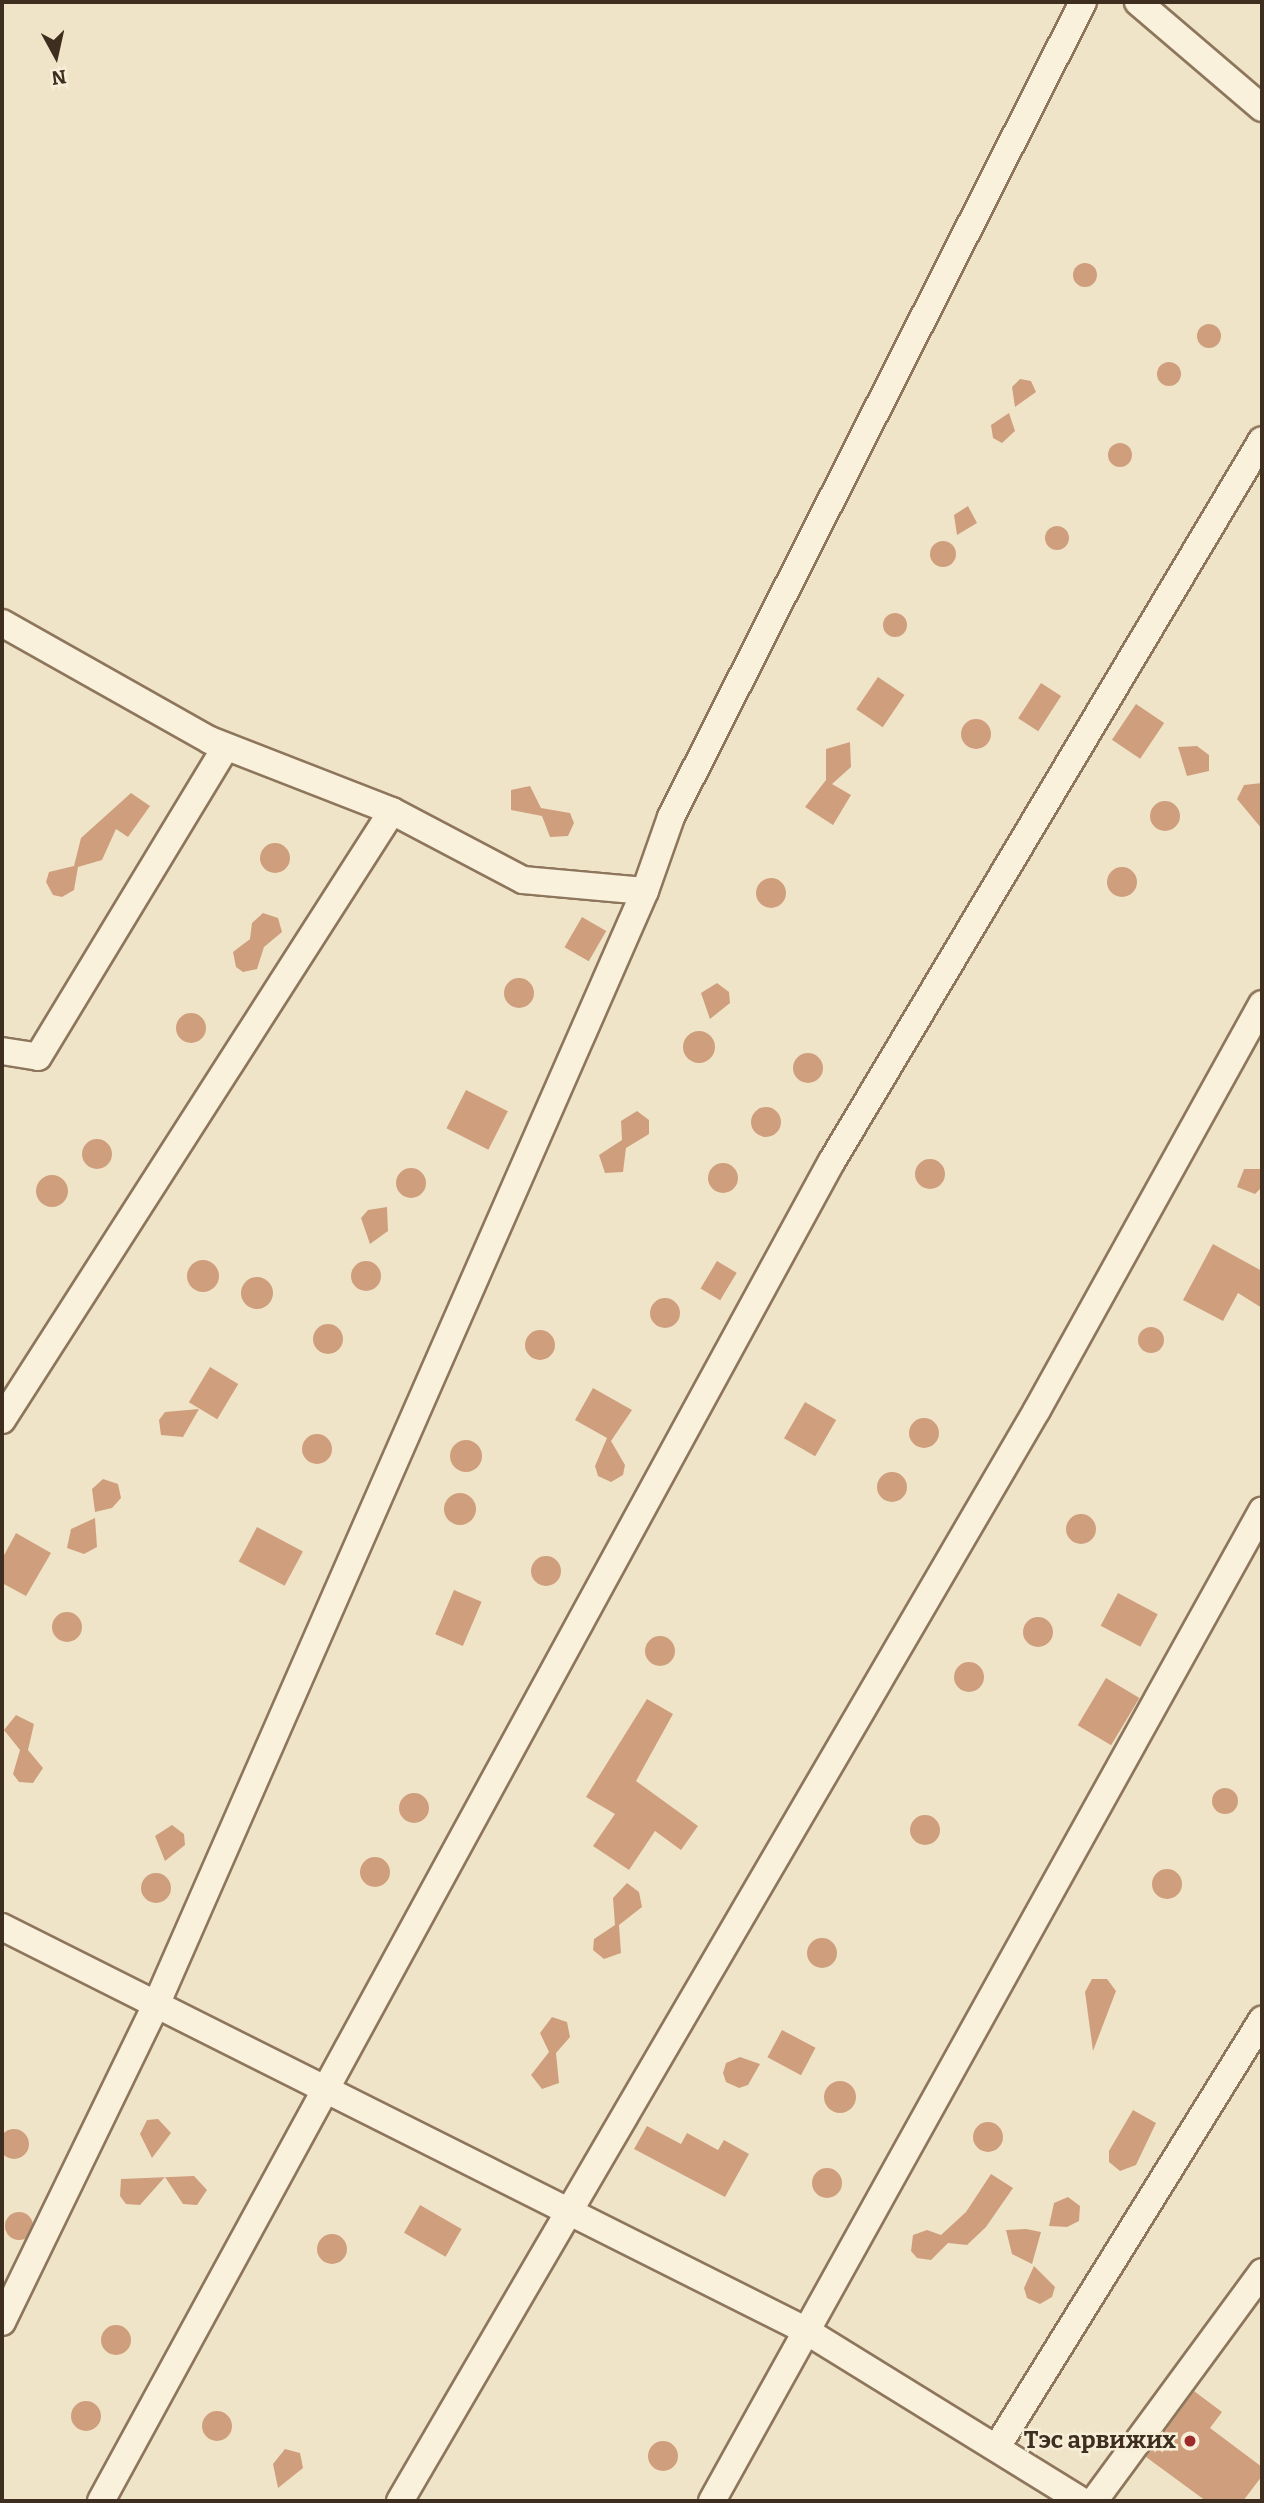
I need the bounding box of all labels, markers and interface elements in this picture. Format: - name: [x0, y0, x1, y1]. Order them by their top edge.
- north arrow: [21, 21, 91, 91]
- text: N: [50, 65, 68, 90]
- place label: Тэс арвижих: [1024, 2427, 1176, 2455]
- marker: Тэс арвижих: [1182, 2433, 1198, 2449]

